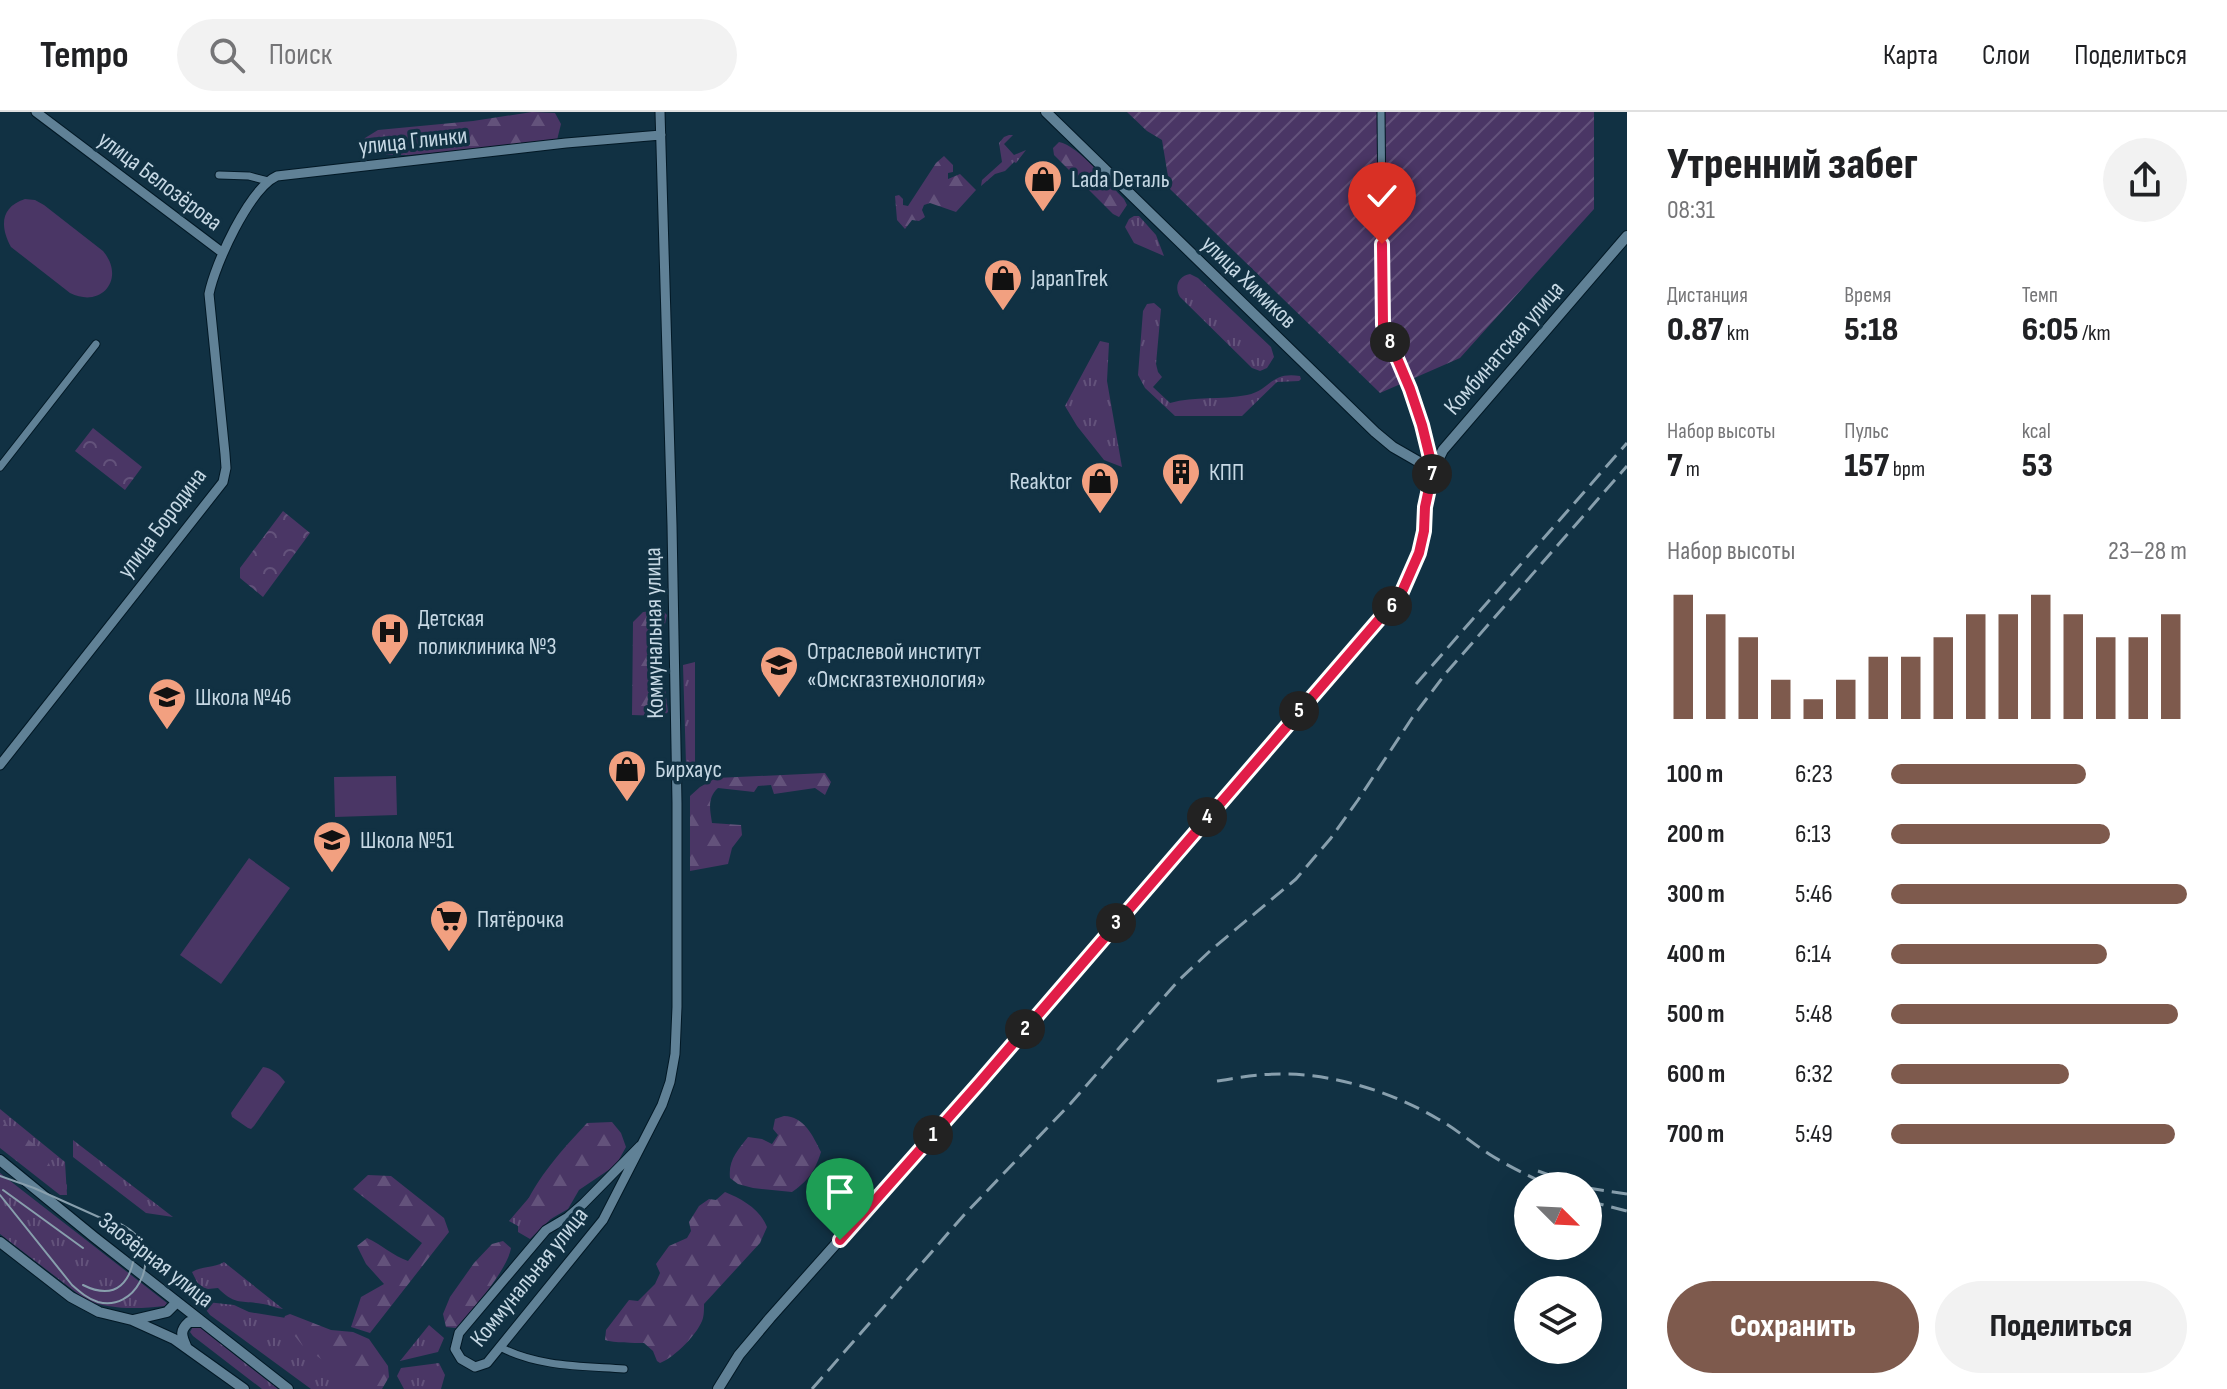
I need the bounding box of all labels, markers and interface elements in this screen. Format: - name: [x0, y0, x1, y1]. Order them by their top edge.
- search box: [177, 19, 737, 91]
- text: Tempo: [40, 33, 129, 78]
- icon: search: [205, 33, 249, 77]
- text: Поиск: [269, 37, 332, 73]
- text: Карта: [1883, 39, 1938, 72]
- text: Слои: [1982, 39, 2030, 72]
- text: Поделиться: [2074, 39, 2187, 72]
- street label: улица Глинки: [357, 121, 469, 161]
- street label: улица Белозёрова: [92, 125, 228, 237]
- text: Утренний забег: [1667, 138, 1918, 191]
- button: share: [2103, 138, 2187, 222]
- shop icon: Lada Dеталь: [1022, 158, 1064, 213]
- pin: [1348, 162, 1416, 244]
- place label: Lada Dеталь: [1071, 165, 1170, 194]
- icon: check: [1360, 174, 1404, 218]
- text: 08:31: [1667, 195, 1715, 226]
- street label: улица Химиков: [1195, 229, 1303, 335]
- shop icon: JapanTrek: [982, 257, 1024, 312]
- place label: JapanTrek: [1030, 264, 1108, 293]
- street label: Комбинатская улица: [1438, 275, 1570, 421]
- text: Дистанция: [1667, 282, 1748, 309]
- text: Время: [1844, 282, 1891, 309]
- text: Темп: [2022, 282, 2058, 309]
- text: 0.87: [1667, 309, 1723, 350]
- text: 5:18: [1844, 309, 1898, 350]
- text: 6:05: [2022, 309, 2079, 350]
- text: km: [1723, 320, 1749, 347]
- text: /km: [2079, 320, 2111, 347]
- pin: 8: [1370, 322, 1410, 362]
- text: 8: [1385, 328, 1395, 355]
- text: Набор высоты: [1667, 418, 1776, 445]
- text: Пульс: [1844, 418, 1889, 445]
- text: kcal: [2022, 418, 2051, 445]
- text: 7: [1667, 445, 1682, 486]
- text: 157: [1844, 445, 1889, 486]
- text: 53: [2022, 445, 2053, 486]
- building icon: КПП: [1160, 451, 1202, 506]
- pin: 7: [1412, 454, 1452, 494]
- text: m: [1682, 456, 1700, 483]
- text: bpm: [1889, 456, 1925, 483]
- place label: КПП: [1209, 458, 1244, 487]
- shop icon: Reaktor: [1079, 460, 1121, 515]
- text: 7: [1427, 460, 1437, 487]
- street label: улица Бородина: [111, 462, 213, 584]
- place label: Reaktor: [1009, 467, 1072, 496]
- text: Набор высоты: [1667, 536, 1795, 567]
- text: 23–28 m: [2108, 536, 2187, 567]
- street label: Коммунальная улица: [638, 547, 670, 719]
- pin: 6: [1372, 586, 1412, 626]
- text: 6: [1387, 592, 1397, 619]
- place label: Детская поликлиника №3: [418, 604, 557, 661]
- hospital icon: Детская поликлиника №3: [369, 611, 411, 666]
- place label: Отраслевой институт «Омскгазтехнология»: [807, 637, 986, 694]
- school or university icon: Отраслевой институт «Омскгазтехнология»: [758, 644, 800, 699]
- school or university icon: Школа №46: [146, 676, 188, 731]
- place label: Школа №46: [195, 683, 291, 712]
- pin: 5: [1279, 691, 1319, 731]
- text: 5: [1294, 697, 1304, 724]
- shop icon: Бирхаус: [606, 748, 648, 803]
- place label: Бирхаус: [655, 755, 722, 784]
- text: 100 m: [1667, 759, 1723, 790]
- text: 6:23: [1795, 759, 1833, 790]
- pin: 4: [1187, 797, 1227, 837]
- text: 4: [1202, 803, 1212, 830]
- school or university icon: Школа №51: [311, 819, 353, 874]
- text: 200 m: [1667, 819, 1724, 850]
- text: 6:13: [1795, 819, 1831, 850]
- place label: Школа №51: [360, 826, 455, 855]
- text: 300 m: [1667, 879, 1725, 910]
- text: 5:46: [1795, 879, 1833, 910]
- supermarket icon: Пятёрочка: [428, 898, 470, 953]
- pin: 3: [1096, 903, 1136, 943]
- place label: Пятёрочка: [477, 905, 564, 934]
- text: 3: [1111, 909, 1121, 936]
- text: 400 m: [1667, 939, 1725, 970]
- text: 6:14: [1795, 939, 1831, 970]
- text: 500 m: [1667, 999, 1724, 1030]
- text: 5:48: [1795, 999, 1833, 1030]
- pin: 2: [1005, 1009, 1045, 1049]
- text: 2: [1020, 1015, 1030, 1042]
- text: 600 m: [1667, 1059, 1725, 1090]
- text: 6:32: [1795, 1059, 1833, 1090]
- pin: 1: [913, 1115, 953, 1155]
- text: 700 m: [1667, 1119, 1724, 1150]
- text: 5:49: [1795, 1119, 1833, 1150]
- text: 1: [929, 1121, 937, 1148]
- pin: [806, 1158, 874, 1240]
- icon: arrive: [818, 1170, 862, 1214]
- north arrow: [1514, 1172, 1602, 1260]
- map controls: [1514, 1172, 1602, 1364]
- street label: Коммунальная улица: [464, 1201, 594, 1353]
- street label: Заозёрная улица: [92, 1206, 220, 1314]
- button: layers: [1514, 1276, 1602, 1364]
- button: Сохранить: [1667, 1281, 1919, 1373]
- button: Поделиться: [1935, 1281, 2187, 1373]

